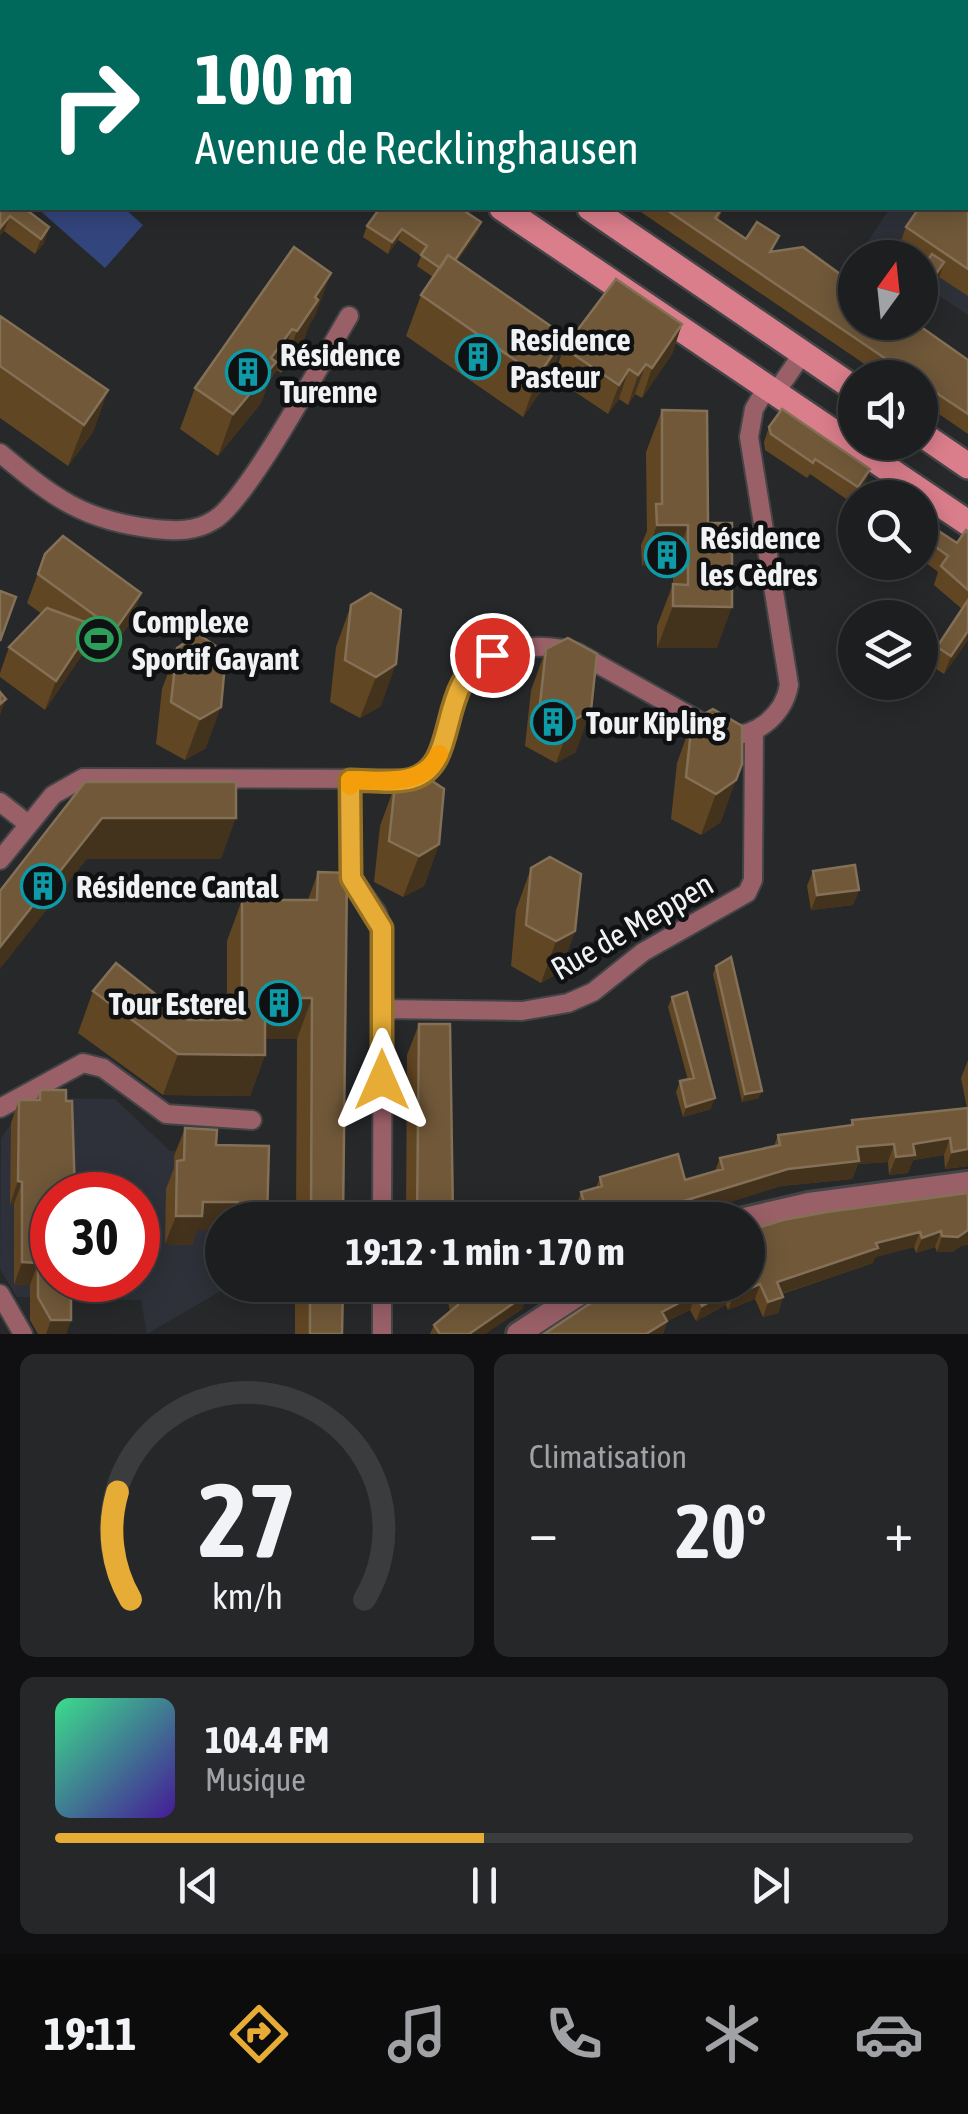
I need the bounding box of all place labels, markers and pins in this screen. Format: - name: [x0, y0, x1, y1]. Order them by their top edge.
- place label: Residence Pasteur: [510, 321, 631, 395]
- building icon: Residence Pasteur: [455, 334, 501, 380]
- place label: Résidence Turenne: [280, 336, 401, 410]
- building icon: Résidence Turenne: [225, 349, 271, 395]
- place label: Résidence les Cèdres: [700, 519, 821, 593]
- building icon: Résidence les Cèdres: [644, 532, 690, 578]
- place label: Complexe Sportif Gayant: [132, 603, 300, 677]
- pin: [450, 613, 535, 698]
- sports icon: Complexe Sportif Gayant: [76, 616, 122, 662]
- building icon: Tour Kipling: [530, 699, 576, 745]
- place label: Tour Kipling: [586, 704, 726, 741]
- building icon: Résidence Cantal: [20, 863, 66, 909]
- place label: Résidence Cantal: [76, 868, 279, 905]
- building icon: Tour Esterel: [256, 980, 302, 1026]
- place label: Tour Esterel: [109, 985, 247, 1022]

